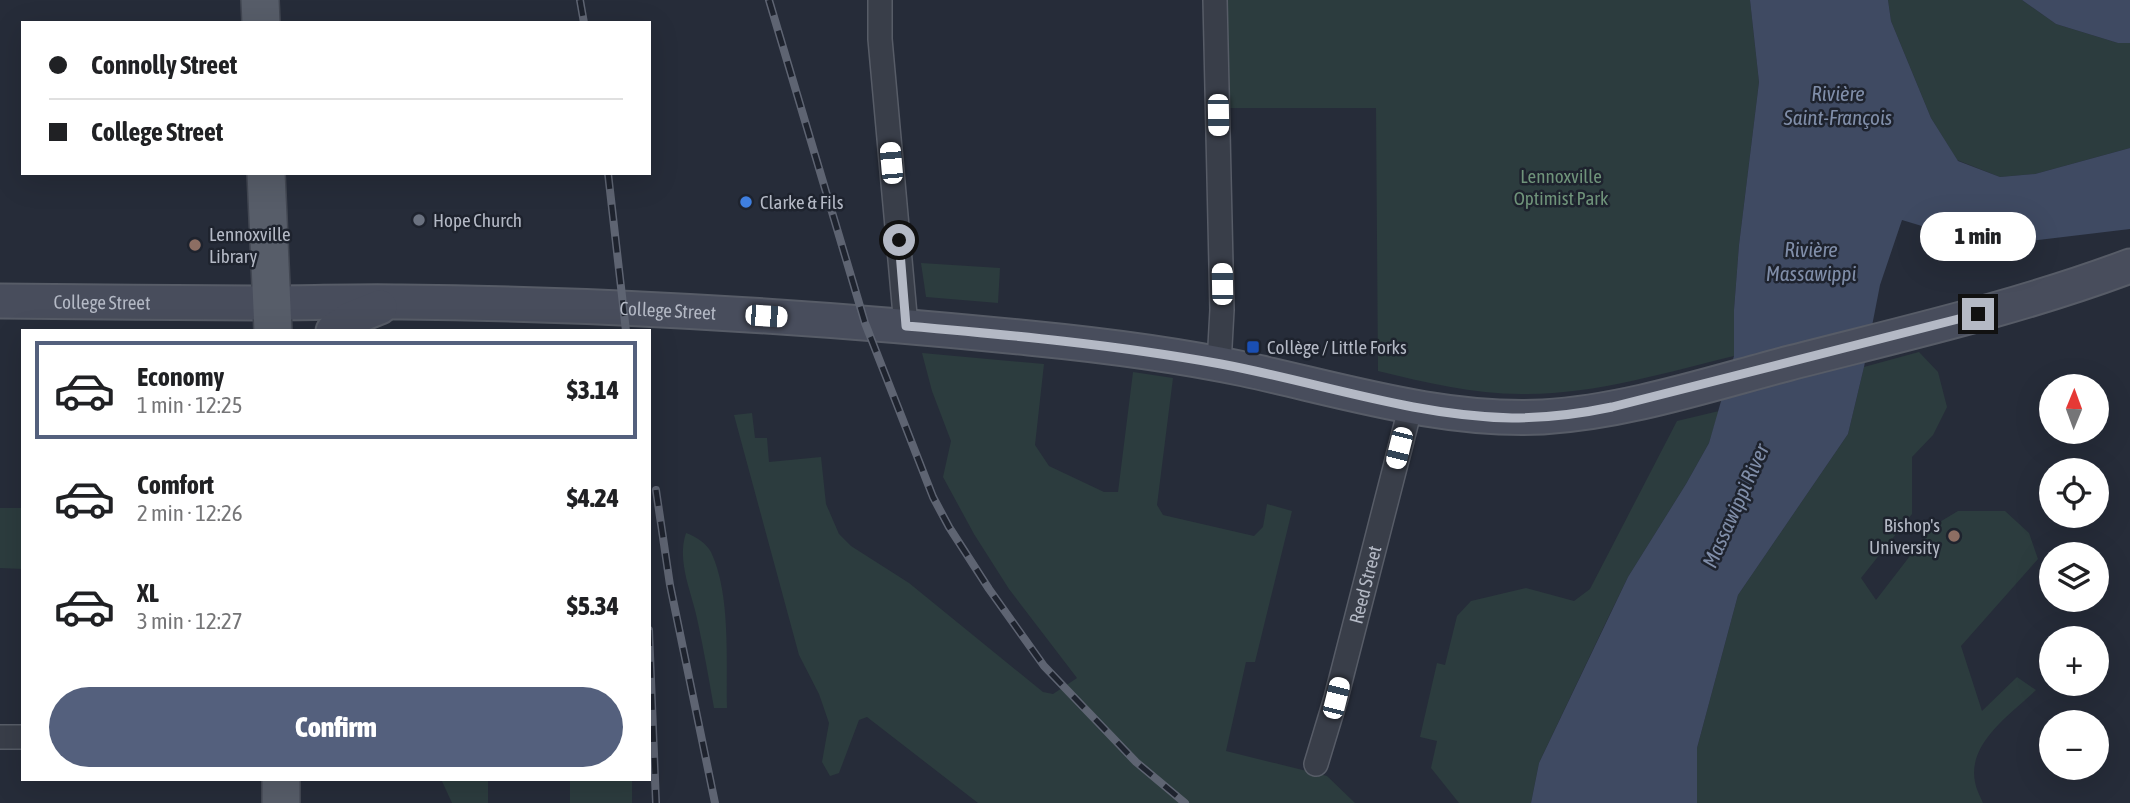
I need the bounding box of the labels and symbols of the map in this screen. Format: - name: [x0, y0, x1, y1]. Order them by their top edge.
- water label: Rivière Saint-François: [1783, 81, 1892, 129]
- car: [1208, 94, 1229, 136]
- car: [879, 141, 904, 185]
- park label: Lennoxville Optimist Park: [1514, 165, 1609, 209]
- place label: Clarke & Fils: [760, 191, 844, 213]
- marker: Clarke & Fils: [738, 194, 754, 210]
- place label: Hope Church: [433, 209, 522, 231]
- marker: Hope Church: [411, 212, 427, 228]
- callout: 1 min: [1920, 212, 2036, 262]
- place label: Lennoxville Library: [209, 223, 291, 267]
- route start: [883, 224, 915, 256]
- marker: Lennoxville Library: [187, 237, 203, 253]
- water label: Rivière Massawippi: [1766, 237, 1856, 285]
- car: [1212, 263, 1233, 305]
- street label: College Street: [53, 291, 151, 313]
- street label: College Street: [619, 297, 717, 324]
- route end: [1962, 298, 1994, 330]
- car: [745, 304, 788, 328]
- place label: Collège / Little Forks: [1267, 336, 1407, 358]
- marker: Collège / Little Forks: [1245, 339, 1261, 355]
- north arrow: [2039, 374, 2109, 444]
- car: [1384, 425, 1415, 471]
- water label: Massawippi River: [1697, 439, 1773, 571]
- place label: Bishop's University: [1869, 514, 1940, 558]
- marker: Bishop's University: [1946, 528, 1962, 544]
- street label: Reed Street: [1344, 543, 1386, 626]
- car: [1321, 675, 1352, 721]

